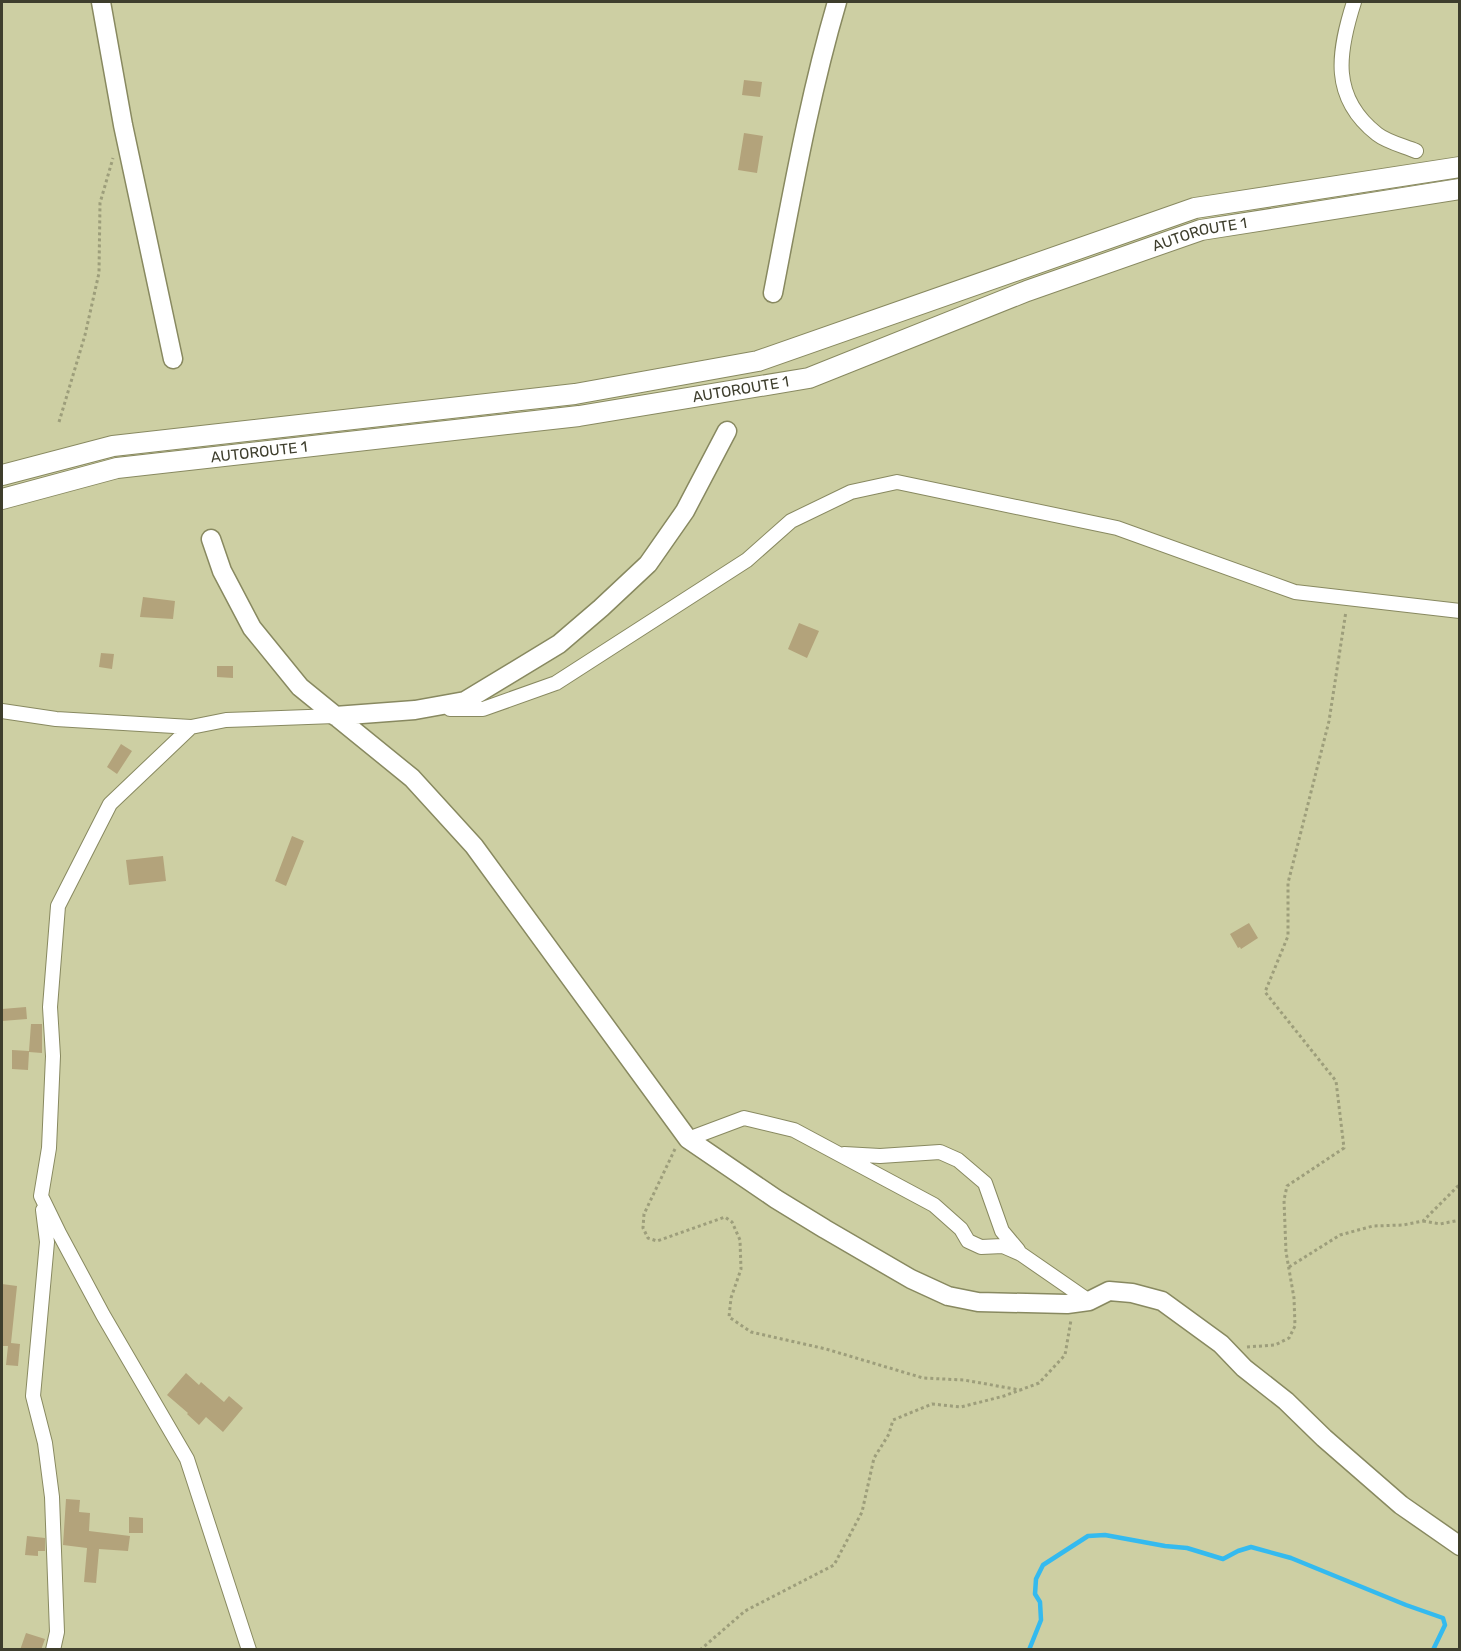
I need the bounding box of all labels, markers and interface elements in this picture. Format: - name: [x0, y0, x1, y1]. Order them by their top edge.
- street label: AUTOROUTE 1: [1150, 214, 1248, 255]
- street label: AUTOROUTE 1: [691, 372, 790, 406]
- street label: AUTOROUTE 1: [210, 438, 308, 466]

